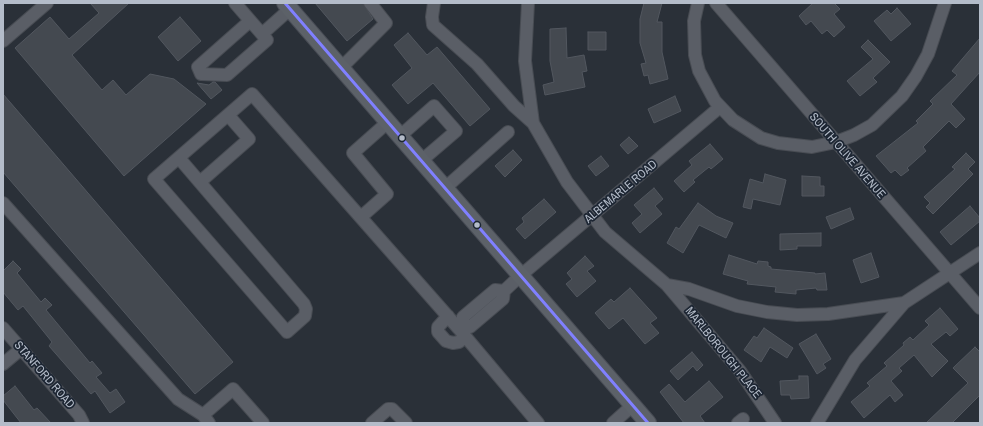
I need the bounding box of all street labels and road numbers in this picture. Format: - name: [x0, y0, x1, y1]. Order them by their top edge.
- street label: SOUTH OLIVE AVENUE: [806, 110, 888, 202]
- street label: ALBEMARLE ROAD: [582, 157, 660, 227]
- street label: MARLBOROUGH PLACE: [682, 304, 764, 402]
- street label: STANFORD ROAD: [11, 338, 77, 412]

